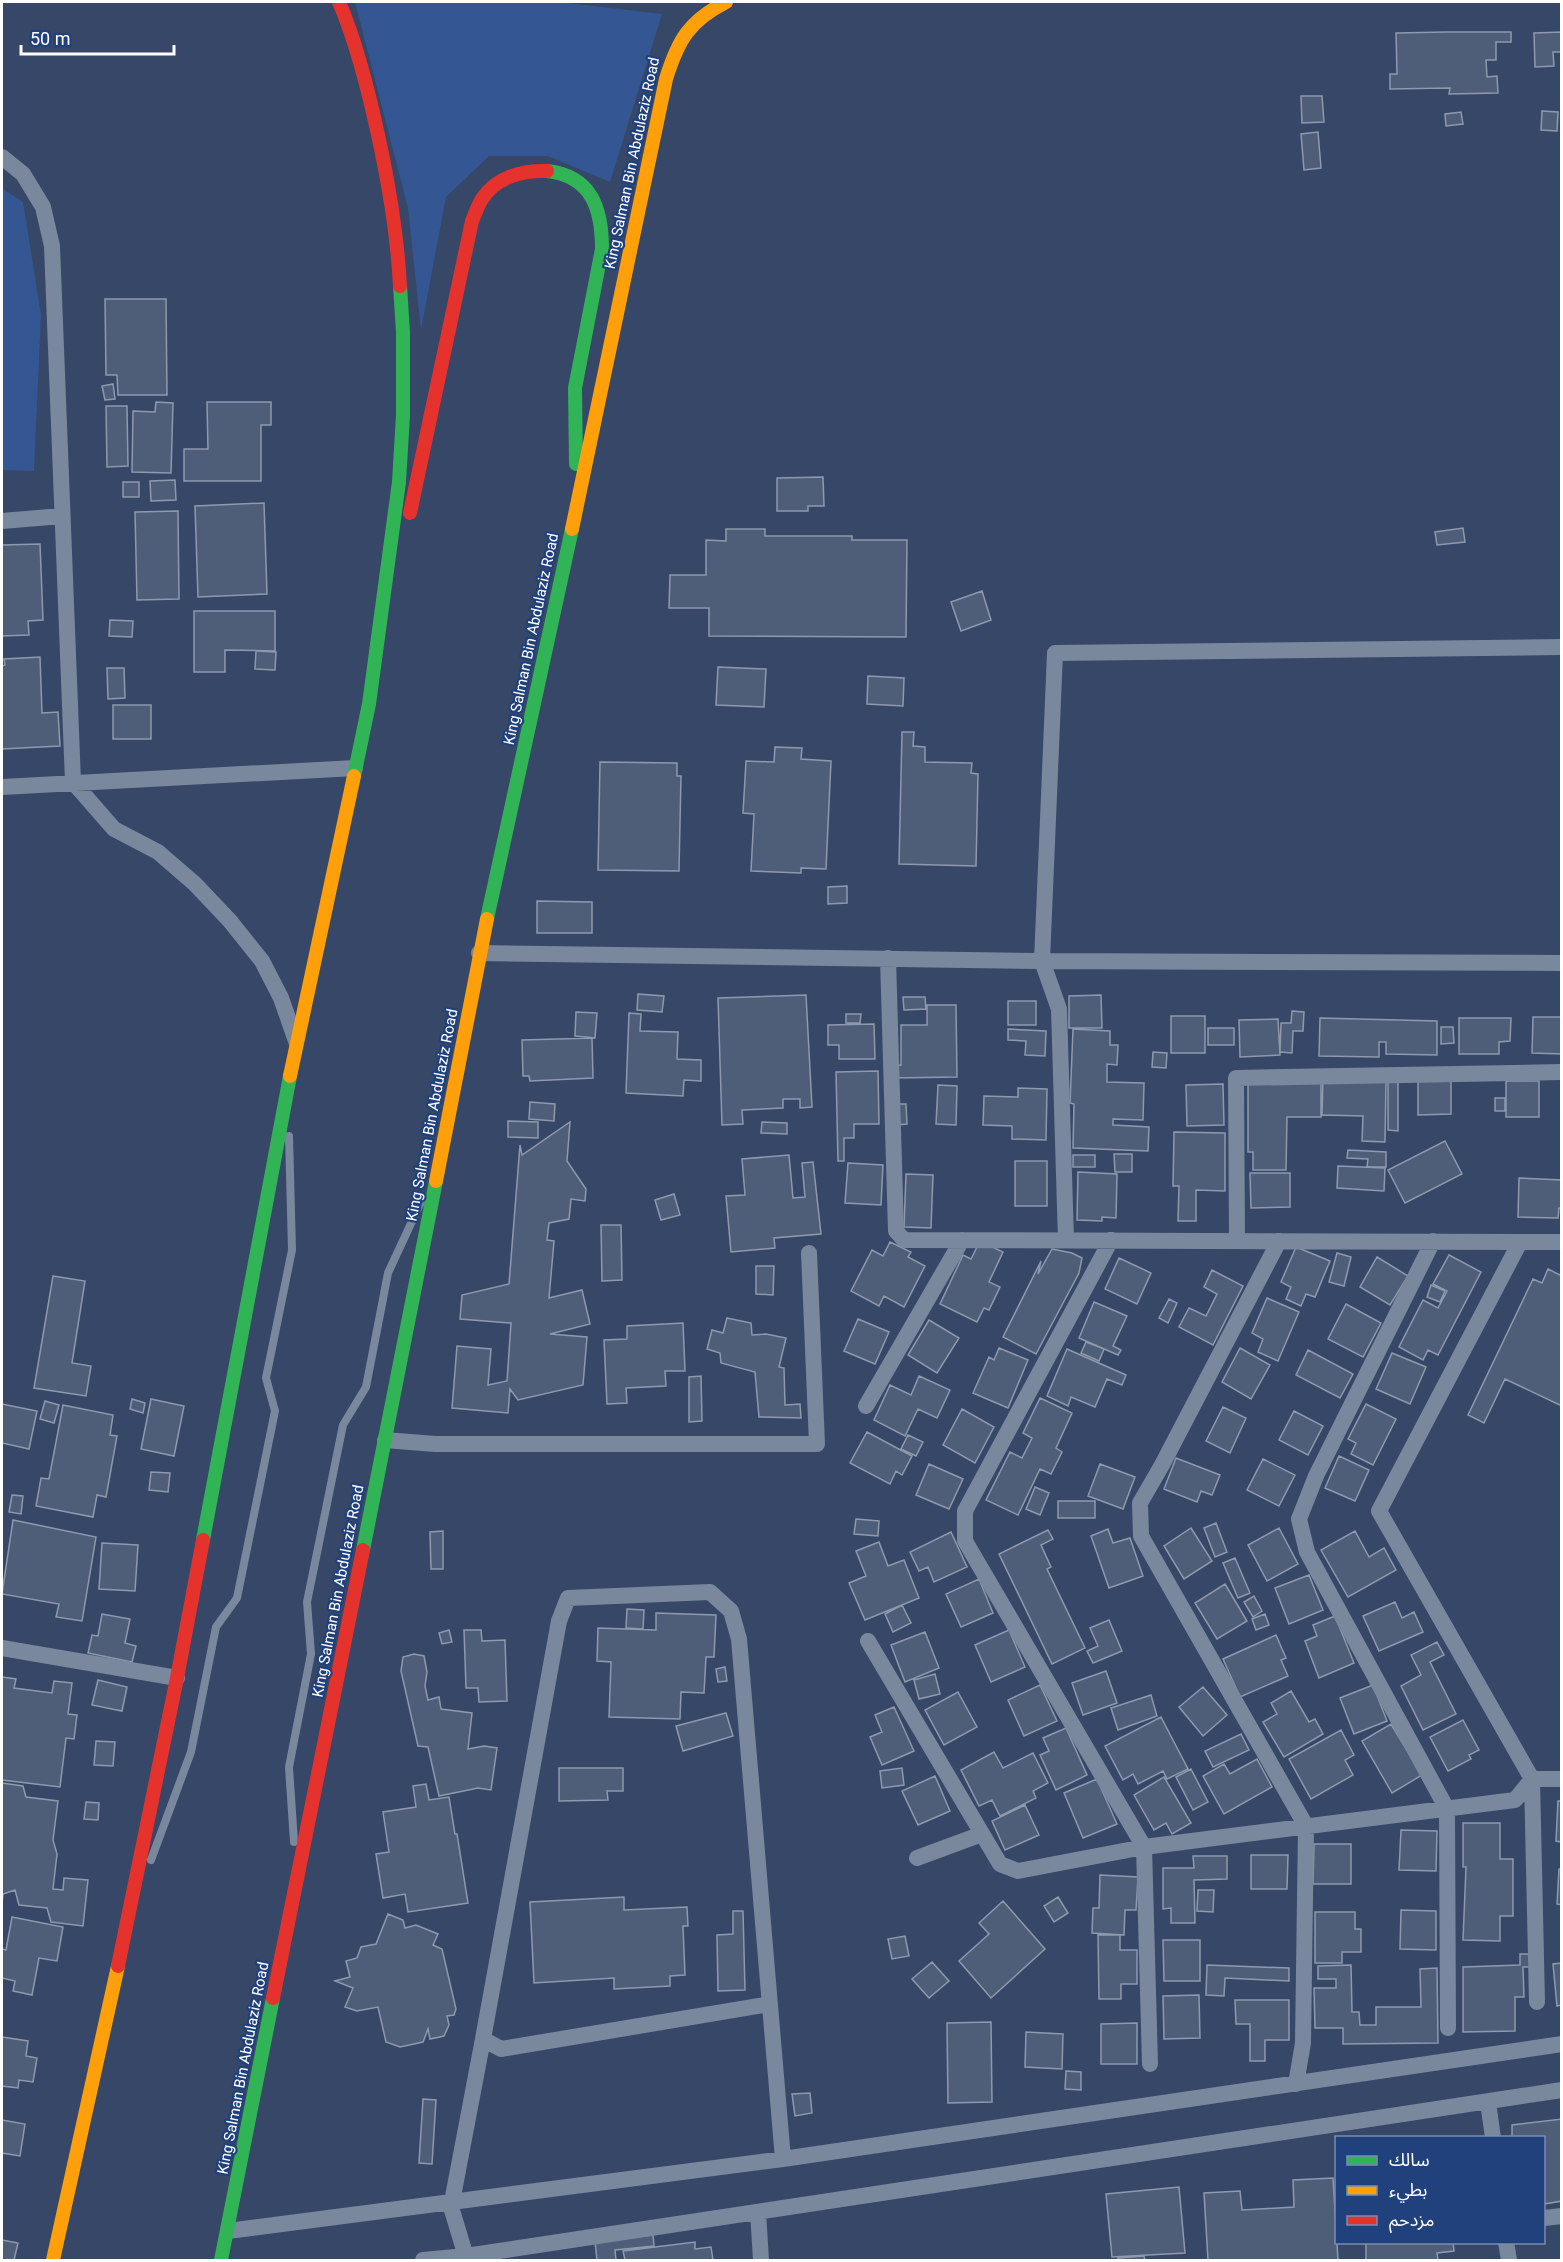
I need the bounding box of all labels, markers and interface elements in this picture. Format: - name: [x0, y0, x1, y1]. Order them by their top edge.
- scale bar: [21, 18, 174, 56]
- text: 50 m: [30, 28, 70, 49]
- street label: King Salman Bin Abdulaziz Road: [601, 56, 663, 270]
- street label: King Salman Bin Abdulaziz Road: [500, 532, 562, 746]
- street label: King Salman Bin Abdulaziz Road: [403, 1007, 461, 1223]
- street label: King Salman Bin Abdulaziz Road: [309, 1483, 367, 1699]
- street label: King Salman Bin Abdulaziz Road: [214, 1960, 272, 2176]
- legend: [1335, 2136, 1545, 2244]
- text: سالك: [1389, 2149, 1430, 2170]
- text: بطيء: [1389, 2179, 1427, 2203]
- text: مزدحم: [1389, 2209, 1434, 2233]

